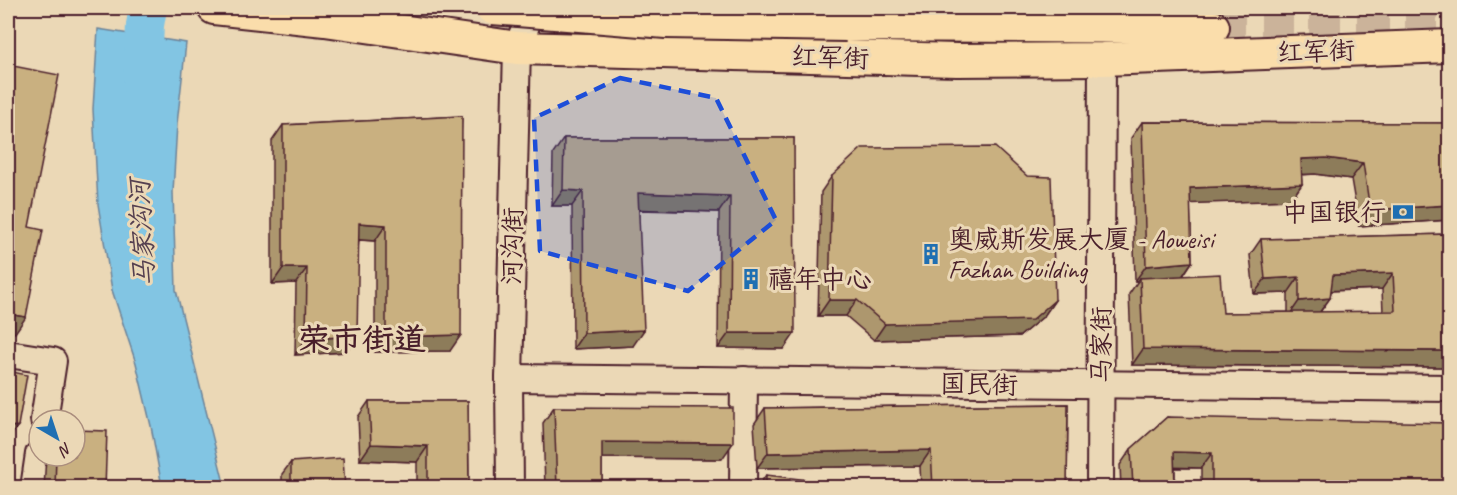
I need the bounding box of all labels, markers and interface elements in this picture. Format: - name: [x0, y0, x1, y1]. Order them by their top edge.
- street label: 红军街: [1276, 34, 1356, 69]
- street label: 红军街: [790, 40, 870, 75]
- water label: 马家沟河: [122, 174, 162, 288]
- place label: 中国银行: [1282, 196, 1386, 229]
- bank icon: 中国银行: [1391, 200, 1415, 224]
- street label: 河沟街: [495, 207, 530, 285]
- place label: 奥威斯发展大厦 - Aoweisi Fazhan Building: [948, 223, 1217, 286]
- building icon: 奥威斯发展大厦 - Aoweisi Fazhan Building: [919, 242, 943, 266]
- place label: 禧年中心: [768, 263, 872, 296]
- building icon: 禧年中心: [739, 267, 763, 291]
- street label: 马家街: [1085, 306, 1118, 384]
- district label: 荣市街道: [298, 319, 426, 360]
- street label: 国民街: [940, 367, 1018, 402]
- north arrow: [27, 408, 87, 468]
- text: N: [53, 438, 76, 462]

